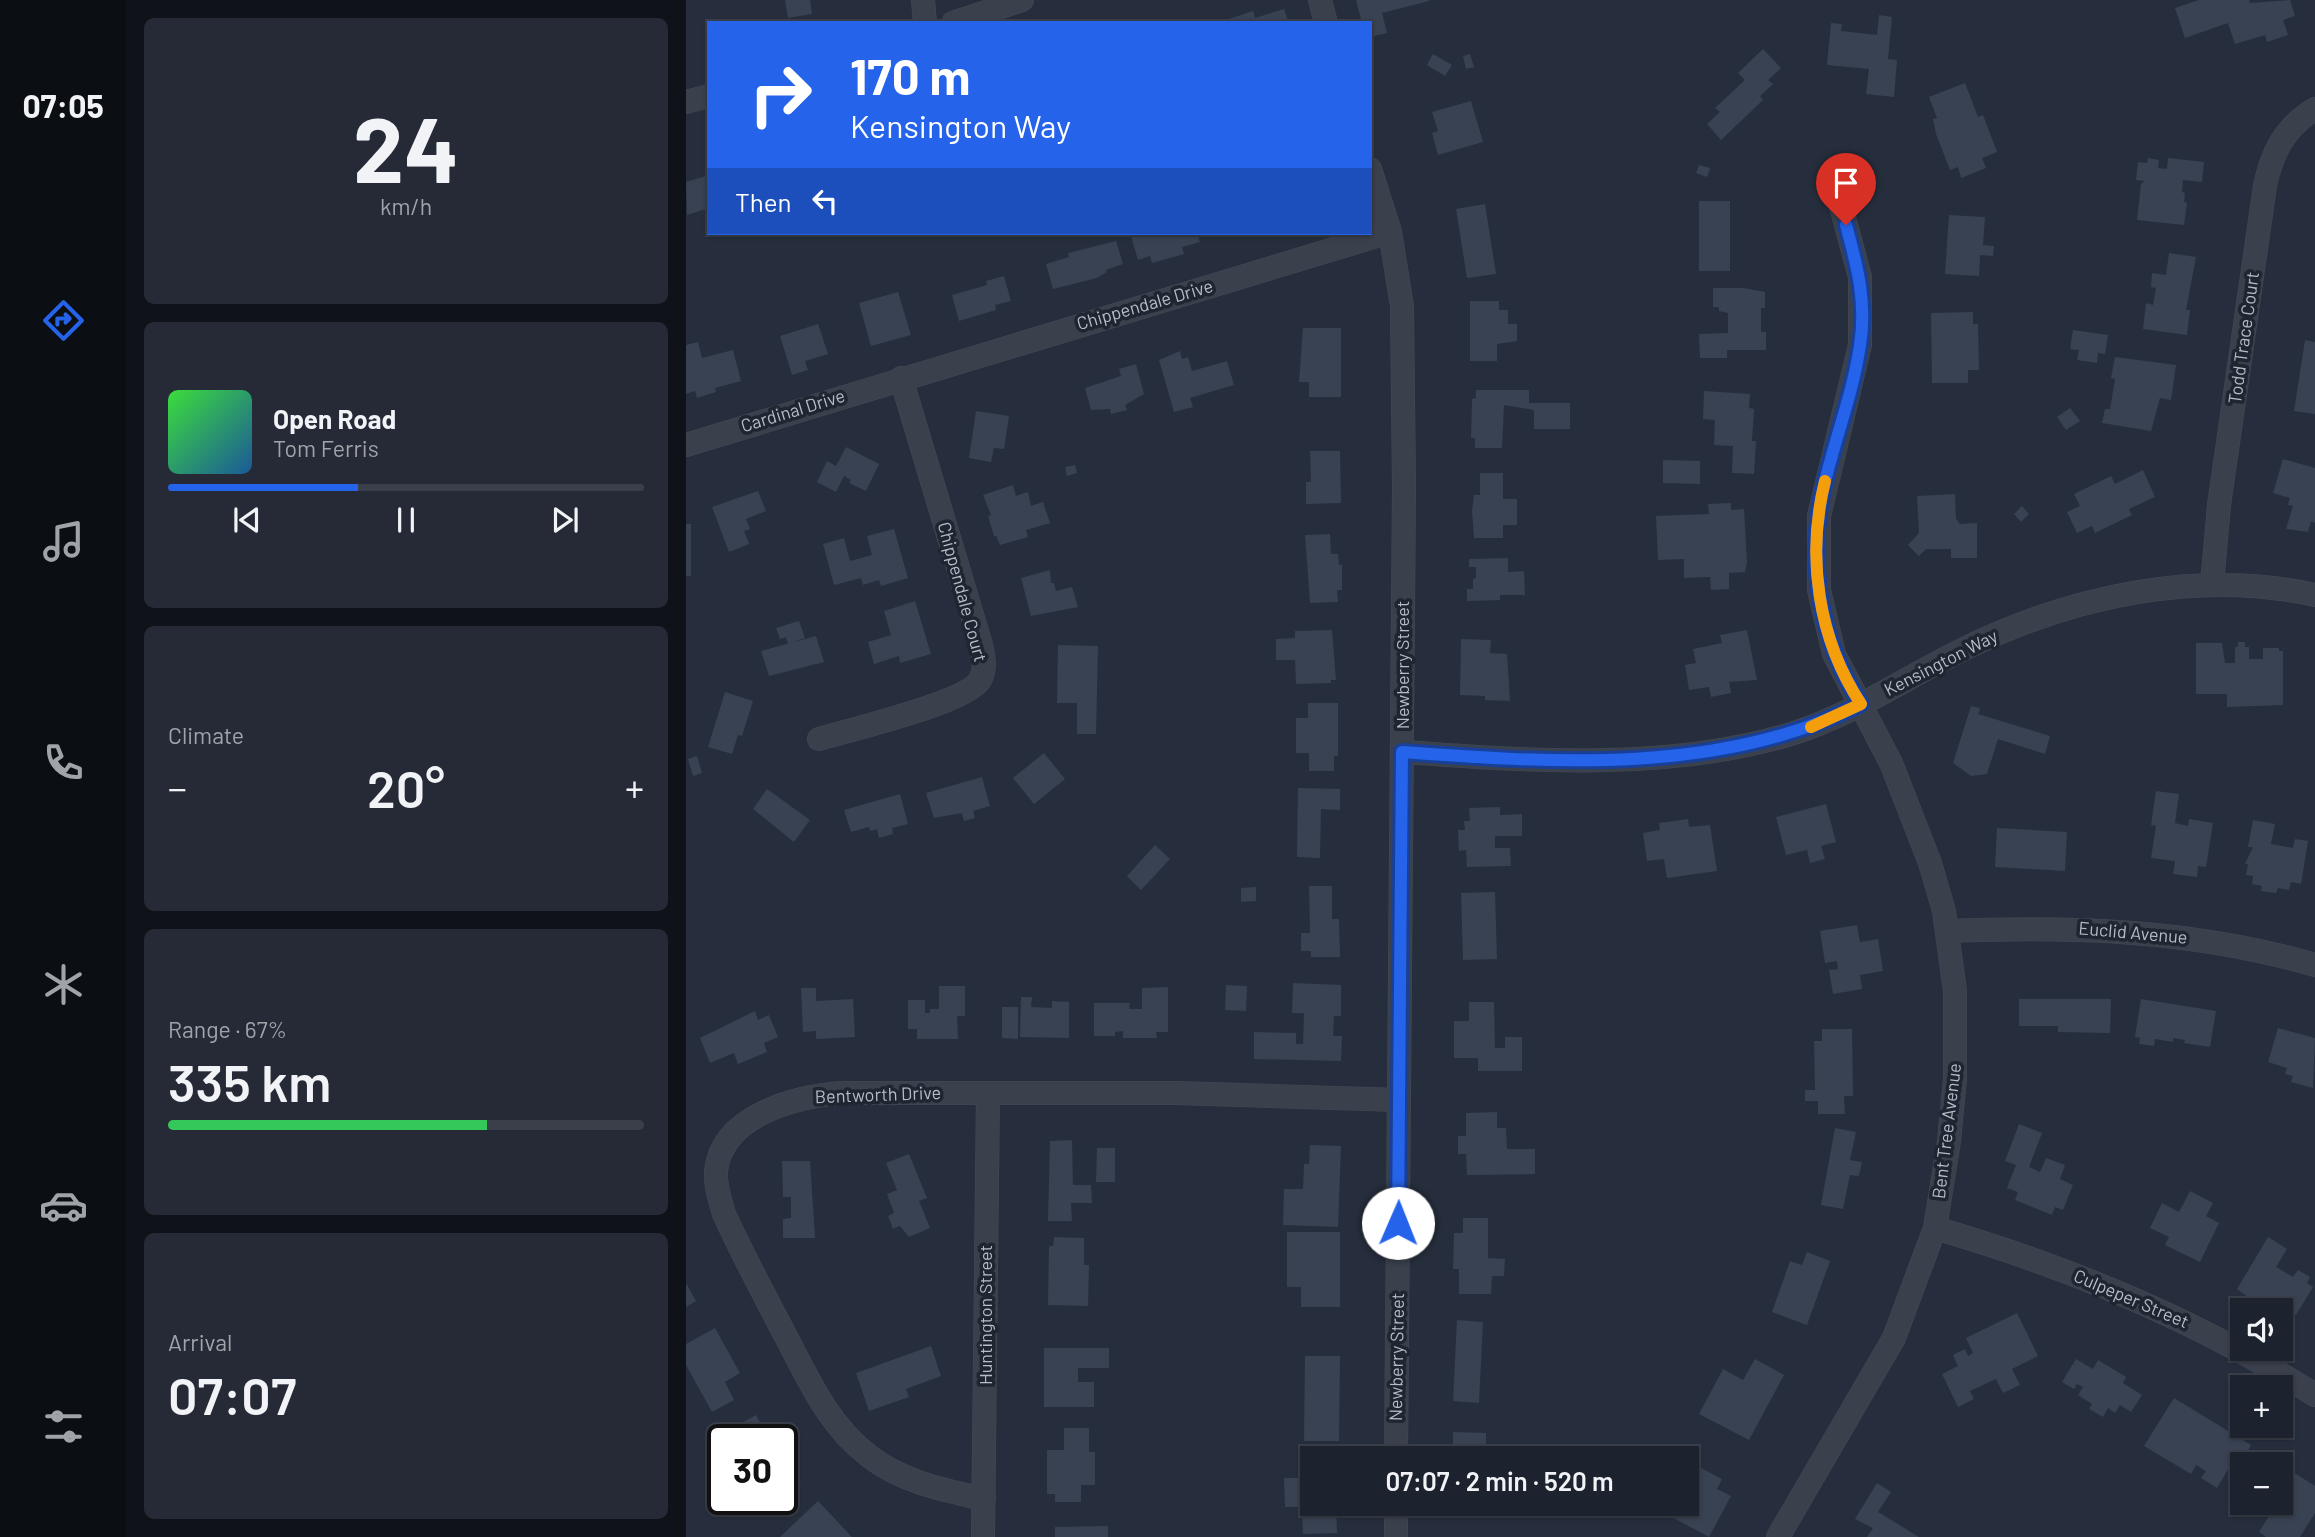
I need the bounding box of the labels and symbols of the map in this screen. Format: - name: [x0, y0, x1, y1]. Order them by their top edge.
- pin: [1816, 153, 1876, 225]
- street label: Todd Trace Court: [2223, 270, 2263, 405]
- street label: Chippendale Drive: [1074, 274, 1215, 334]
- street label: Cardinal Drive: [738, 384, 847, 436]
- street label: Chippendale Court: [934, 519, 992, 664]
- street label: Newberry Street: [1391, 601, 1413, 729]
- street label: Kensington Way: [1880, 624, 2001, 700]
- street label: Euclid Avenue: [2078, 916, 2188, 948]
- street label: Bent Tree Avenue: [1927, 1062, 1965, 1200]
- street label: Bentworth Drive: [814, 1081, 942, 1107]
- position arrow: [1361, 1186, 1435, 1260]
- street label: Huntington Street: [974, 1245, 996, 1385]
- street label: Culpeper Street: [2071, 1264, 2192, 1332]
- street label: Newberry Street: [1384, 1293, 1408, 1421]
- speed limit sign: 30: [707, 1424, 798, 1515]

